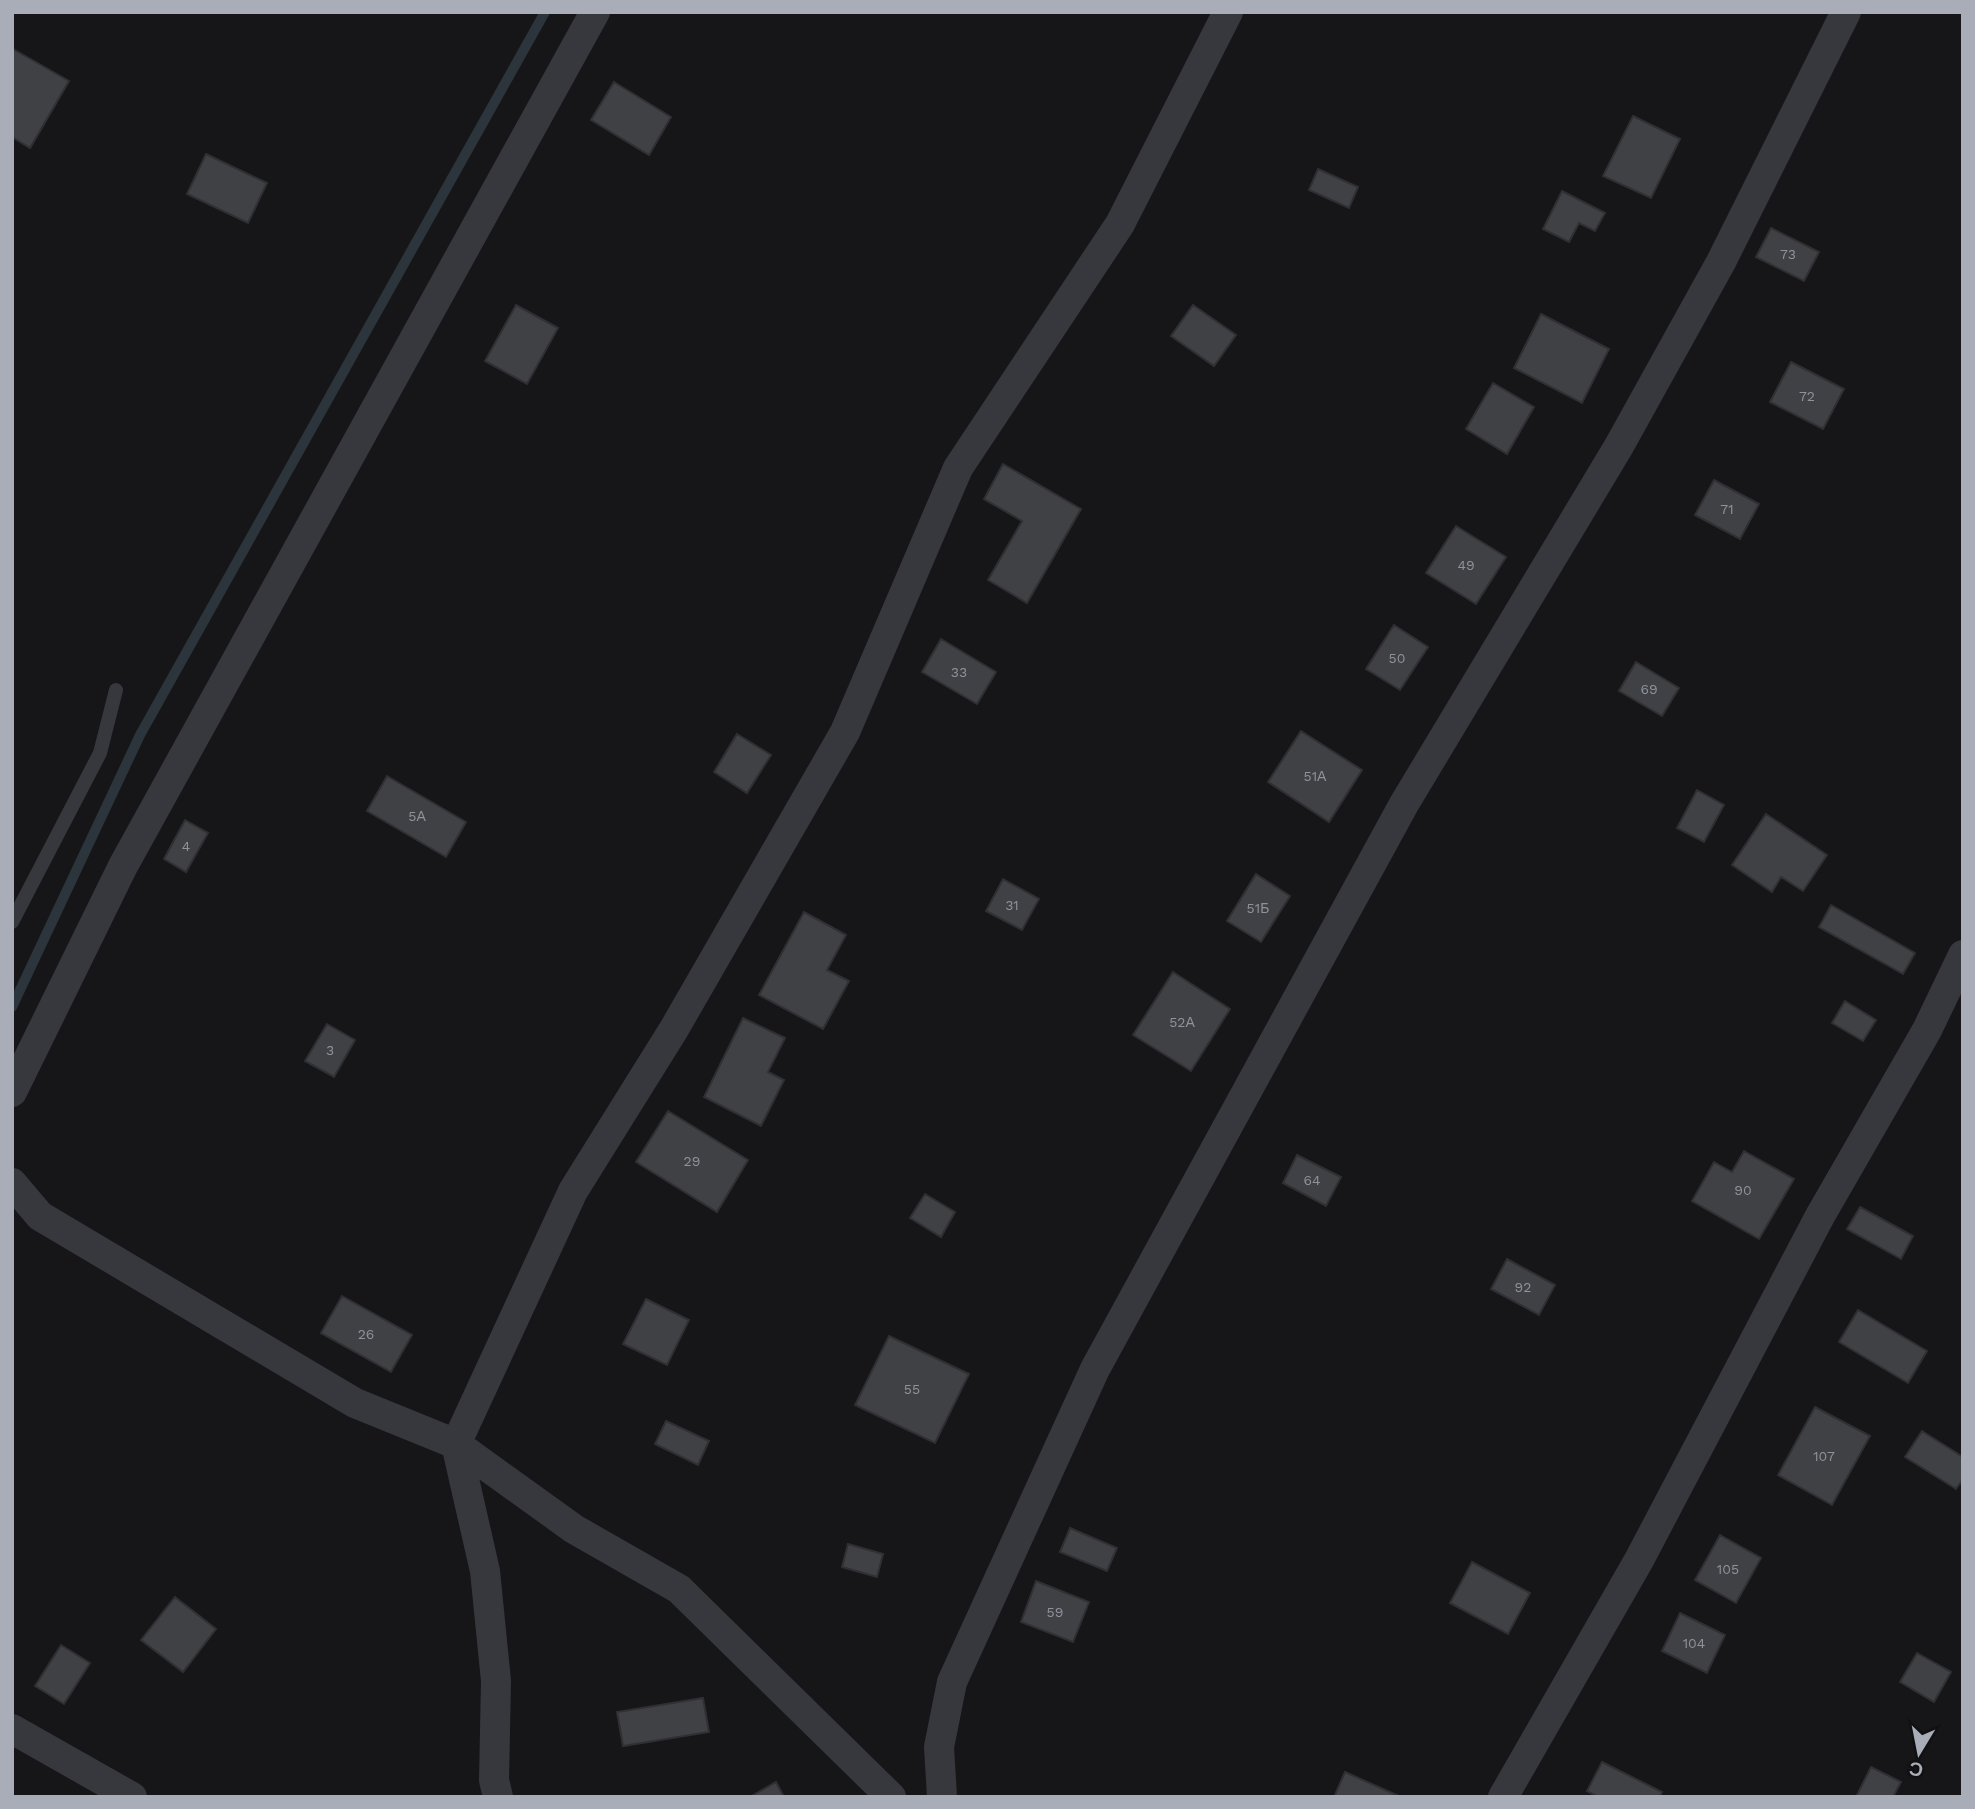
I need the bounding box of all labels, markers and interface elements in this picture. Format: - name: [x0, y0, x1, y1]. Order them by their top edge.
- house number: 73: [1780, 246, 1796, 262]
- house number: 72: [1799, 388, 1815, 404]
- house number: 71: [1720, 501, 1734, 517]
- house number: 49: [1457, 557, 1475, 573]
- house number: 50: [1389, 650, 1405, 666]
- house number: 33: [951, 664, 967, 680]
- house number: 69: [1640, 681, 1658, 697]
- house number: 51А: [1304, 768, 1327, 784]
- house number: 5А: [408, 808, 426, 824]
- house number: 4: [182, 838, 190, 854]
- house number: 31: [1005, 897, 1019, 913]
- house number: 51Б: [1247, 900, 1269, 916]
- house number: 52А: [1169, 1014, 1195, 1030]
- house number: 3: [326, 1042, 334, 1058]
- house number: 29: [684, 1153, 700, 1169]
- house number: 64: [1303, 1172, 1321, 1188]
- house number: 90: [1734, 1182, 1752, 1198]
- house number: 92: [1515, 1279, 1531, 1295]
- house number: 26: [358, 1326, 374, 1342]
- house number: 55: [904, 1381, 920, 1397]
- house number: 107: [1813, 1448, 1835, 1464]
- house number: 105: [1717, 1561, 1739, 1577]
- house number: 59: [1047, 1604, 1063, 1620]
- house number: 104: [1683, 1635, 1705, 1651]
- north arrow: [1884, 1718, 1954, 1788]
- text: С: [1907, 1757, 1925, 1782]

